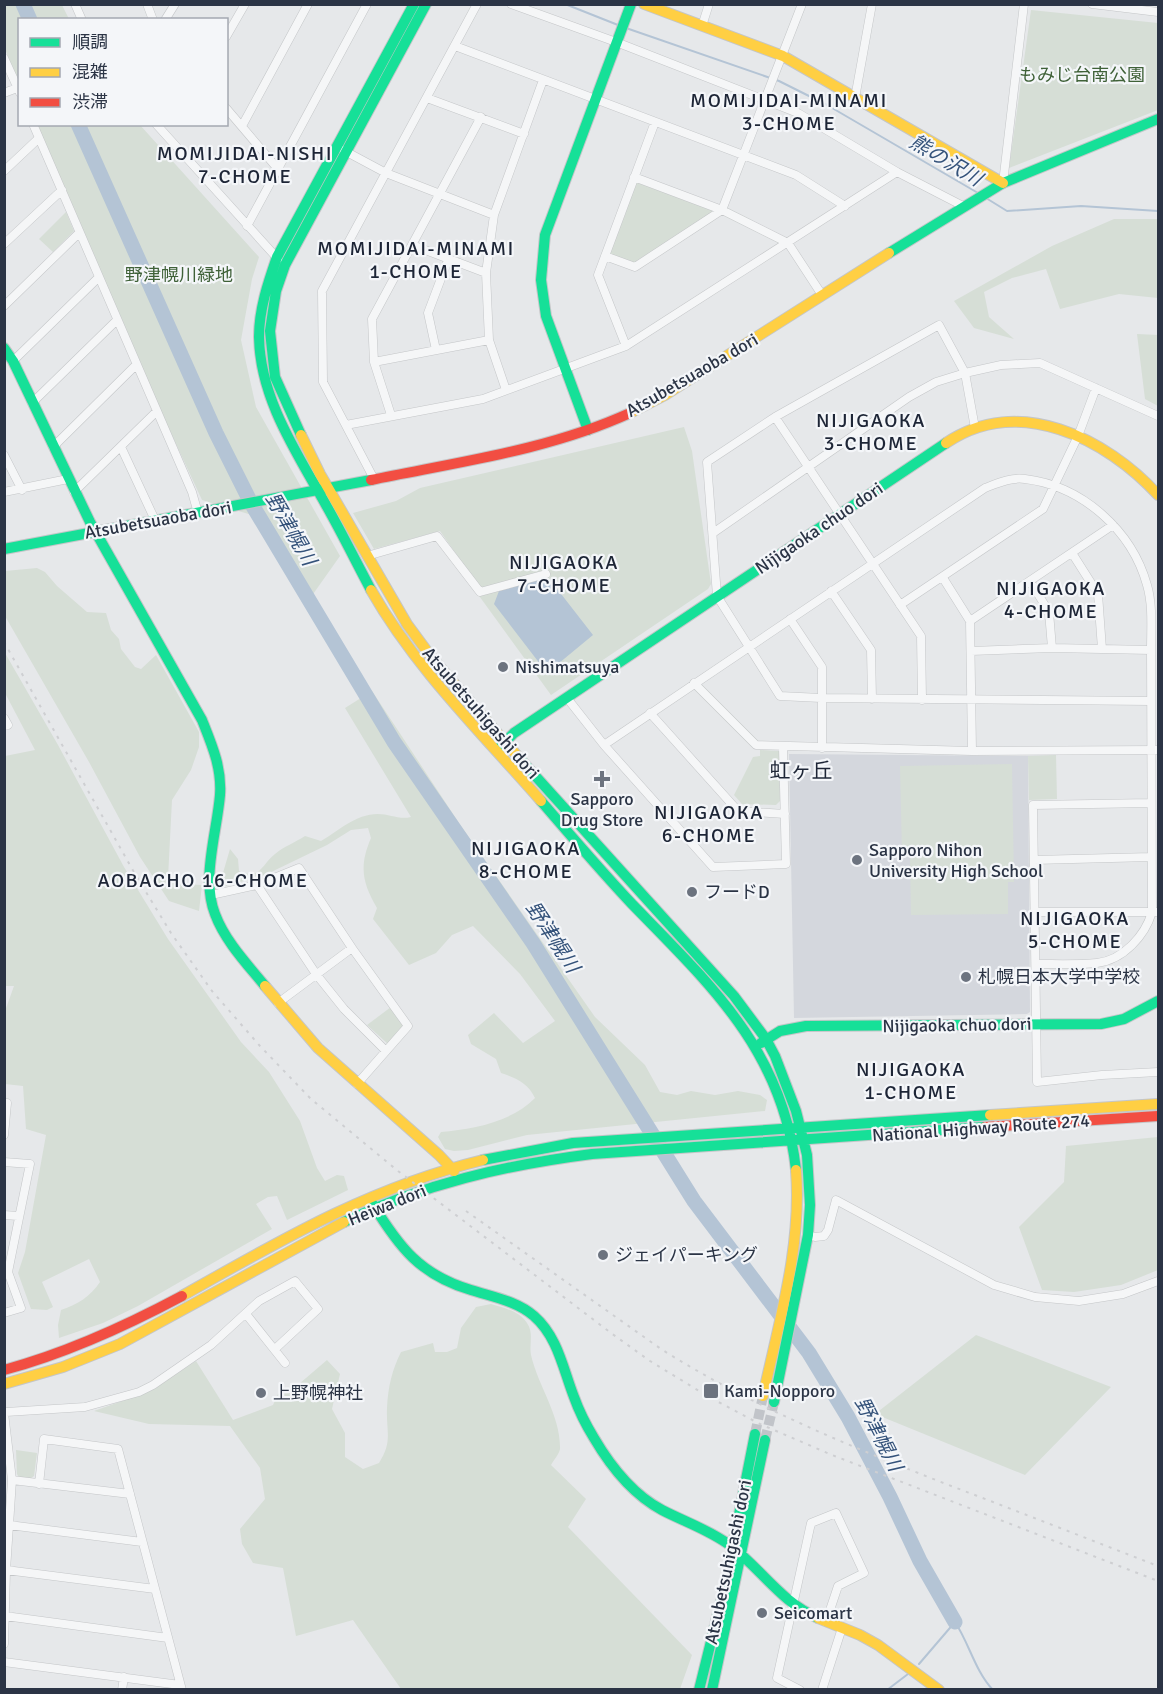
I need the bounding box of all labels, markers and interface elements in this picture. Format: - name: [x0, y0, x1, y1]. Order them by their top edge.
- legend: [18, 18, 228, 126]
- text: 順調: [72, 31, 108, 53]
- text: 混雑: [72, 61, 108, 83]
- park label: もみじ台南公園: [1019, 64, 1145, 86]
- district label: MOMIJIDAI-MINAMI 3-CHOME: [690, 88, 888, 136]
- text: 渋滞: [72, 91, 108, 113]
- water label: 熊の沢川: [905, 129, 988, 193]
- district label: MOMIJIDAI-NISHI 7-CHOME: [157, 141, 333, 189]
- district label: MOMIJIDAI-MINAMI 1-CHOME: [317, 236, 515, 284]
- park label: 野津幌川緑地: [125, 264, 233, 286]
- street label: Atsubetsuaoba dori: [622, 328, 762, 422]
- district label: NIJIGAOKA 3-CHOME: [816, 408, 926, 456]
- street label: Nijigaoka chuo dori: [751, 477, 887, 579]
- water label: 野津幌川: [260, 488, 322, 572]
- street label: Atsubetsuaoba dori: [83, 496, 233, 544]
- district label: NIJIGAOKA 7-CHOME: [509, 550, 619, 598]
- district label: NIJIGAOKA 4-CHOME: [996, 576, 1106, 624]
- street label: Atsubetsuhigashi dori: [418, 642, 544, 784]
- place label: Nishimatsuya: [515, 656, 619, 678]
- marker: Nishimatsuya: [496, 660, 510, 674]
- district label: 虹ヶ丘: [770, 758, 833, 784]
- marker: Sapporo Drug Store: [595, 772, 609, 786]
- place label: Sapporo Drug Store: [561, 788, 643, 831]
- district label: NIJIGAOKA 6-CHOME: [654, 800, 764, 848]
- district label: NIJIGAOKA 8-CHOME: [471, 836, 581, 884]
- place label: Sapporo Nihon University High School: [869, 839, 1043, 882]
- marker: Sapporo Nihon University High School: [850, 853, 864, 867]
- district label: AOBACHO 16-CHOME: [97, 868, 309, 893]
- place label: フードD: [704, 881, 770, 903]
- marker: フードD: [685, 885, 699, 899]
- water label: 野津幌川: [520, 897, 586, 979]
- district label: NIJIGAOKA 5-CHOME: [1020, 906, 1130, 954]
- place label: 札幌日本大学中学校: [978, 966, 1140, 988]
- marker: 札幌日本大学中学校: [959, 970, 973, 984]
- street label: Nijigaoka chuo dori: [882, 1013, 1032, 1037]
- district label: NIJIGAOKA 1-CHOME: [856, 1057, 966, 1105]
- street label: National Highway Route 274: [871, 1109, 1091, 1147]
- street label: Heiwa dori: [345, 1179, 429, 1231]
- place label: ジェイパーキング: [615, 1244, 758, 1266]
- marker: ジェイパーキング: [596, 1248, 610, 1262]
- place label: Kami-Nopporo: [724, 1380, 835, 1402]
- place label: 上野幌神社: [273, 1382, 363, 1404]
- marker: Kami-Nopporo: [702, 1382, 720, 1400]
- marker: 上野幌神社: [254, 1386, 268, 1400]
- water label: 野津幌川: [849, 1393, 909, 1477]
- street label: Atsubetsuhigashi dori: [700, 1478, 756, 1646]
- place label: Seicomart: [774, 1602, 852, 1624]
- marker: Seicomart: [755, 1606, 769, 1620]

